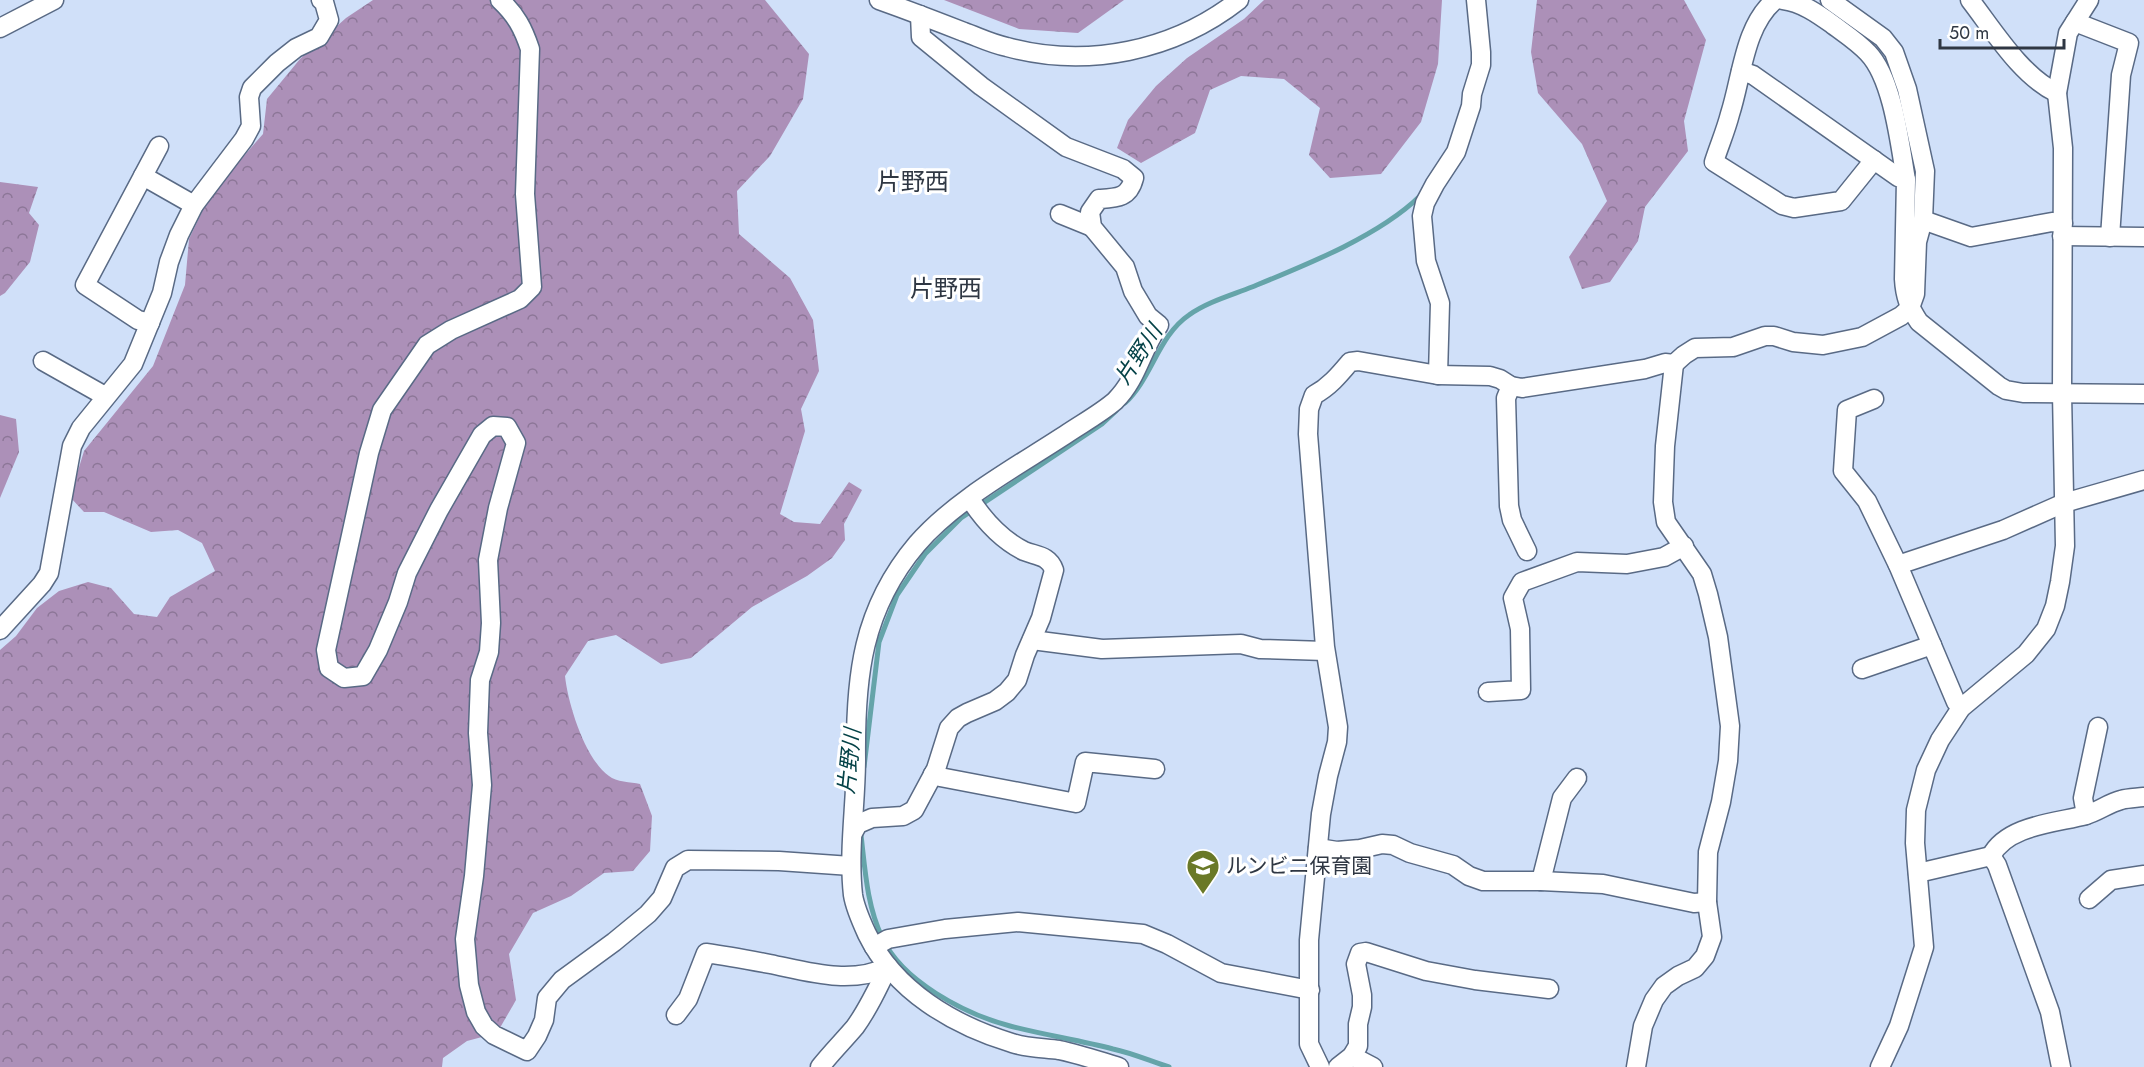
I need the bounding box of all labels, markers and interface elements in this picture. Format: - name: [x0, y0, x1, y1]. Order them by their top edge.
- scale bar: [1940, 12, 2064, 50]
- text: 50 m: [1949, 20, 1989, 46]
- district label: 片野西: [877, 164, 949, 199]
- district label: 片野西: [910, 271, 982, 306]
- water label: 片野川: [1107, 316, 1170, 390]
- water label: 片野川: [830, 725, 869, 795]
- school or university icon: ルンビニ保育園: [1185, 848, 1221, 895]
- place label: ルンビニ保育園: [1226, 851, 1373, 881]

